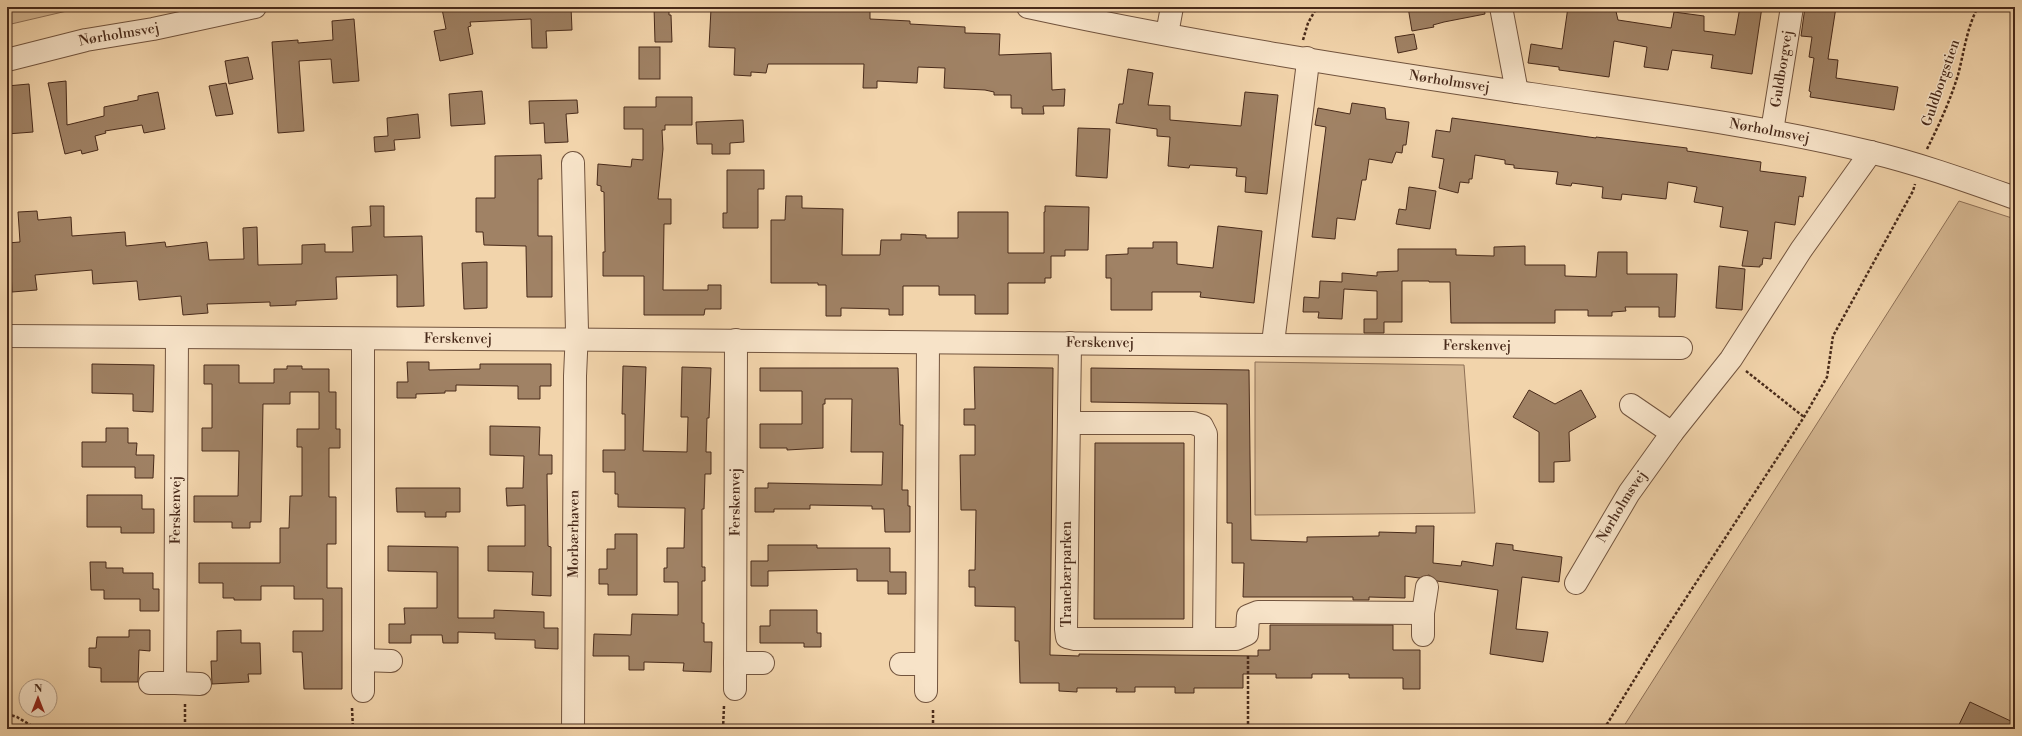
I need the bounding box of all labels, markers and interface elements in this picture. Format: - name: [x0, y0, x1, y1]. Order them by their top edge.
- street label: Nørholmsvej: [77, 19, 161, 51]
- street label: Guldborgvej: [1767, 29, 1797, 109]
- street label: Guldborgstien: [1918, 37, 1964, 129]
- street label: Nørholmsvej: [1408, 67, 1491, 97]
- street label: Nørholmsvej: [1728, 115, 1811, 147]
- street label: Ferskenvej: [424, 330, 492, 348]
- street label: Ferskenvej: [1066, 334, 1134, 352]
- street label: Ferskenvej: [1443, 337, 1511, 355]
- street label: Nørholmsvej: [1593, 467, 1651, 546]
- street label: Ferskenvej: [726, 468, 745, 536]
- street label: Ferskenvej: [167, 476, 185, 544]
- street label: Morbærhaven: [565, 489, 583, 578]
- street label: Tranebærparken: [1058, 520, 1076, 627]
- north arrow: [18, 678, 58, 718]
- text: N: [34, 682, 43, 696]

